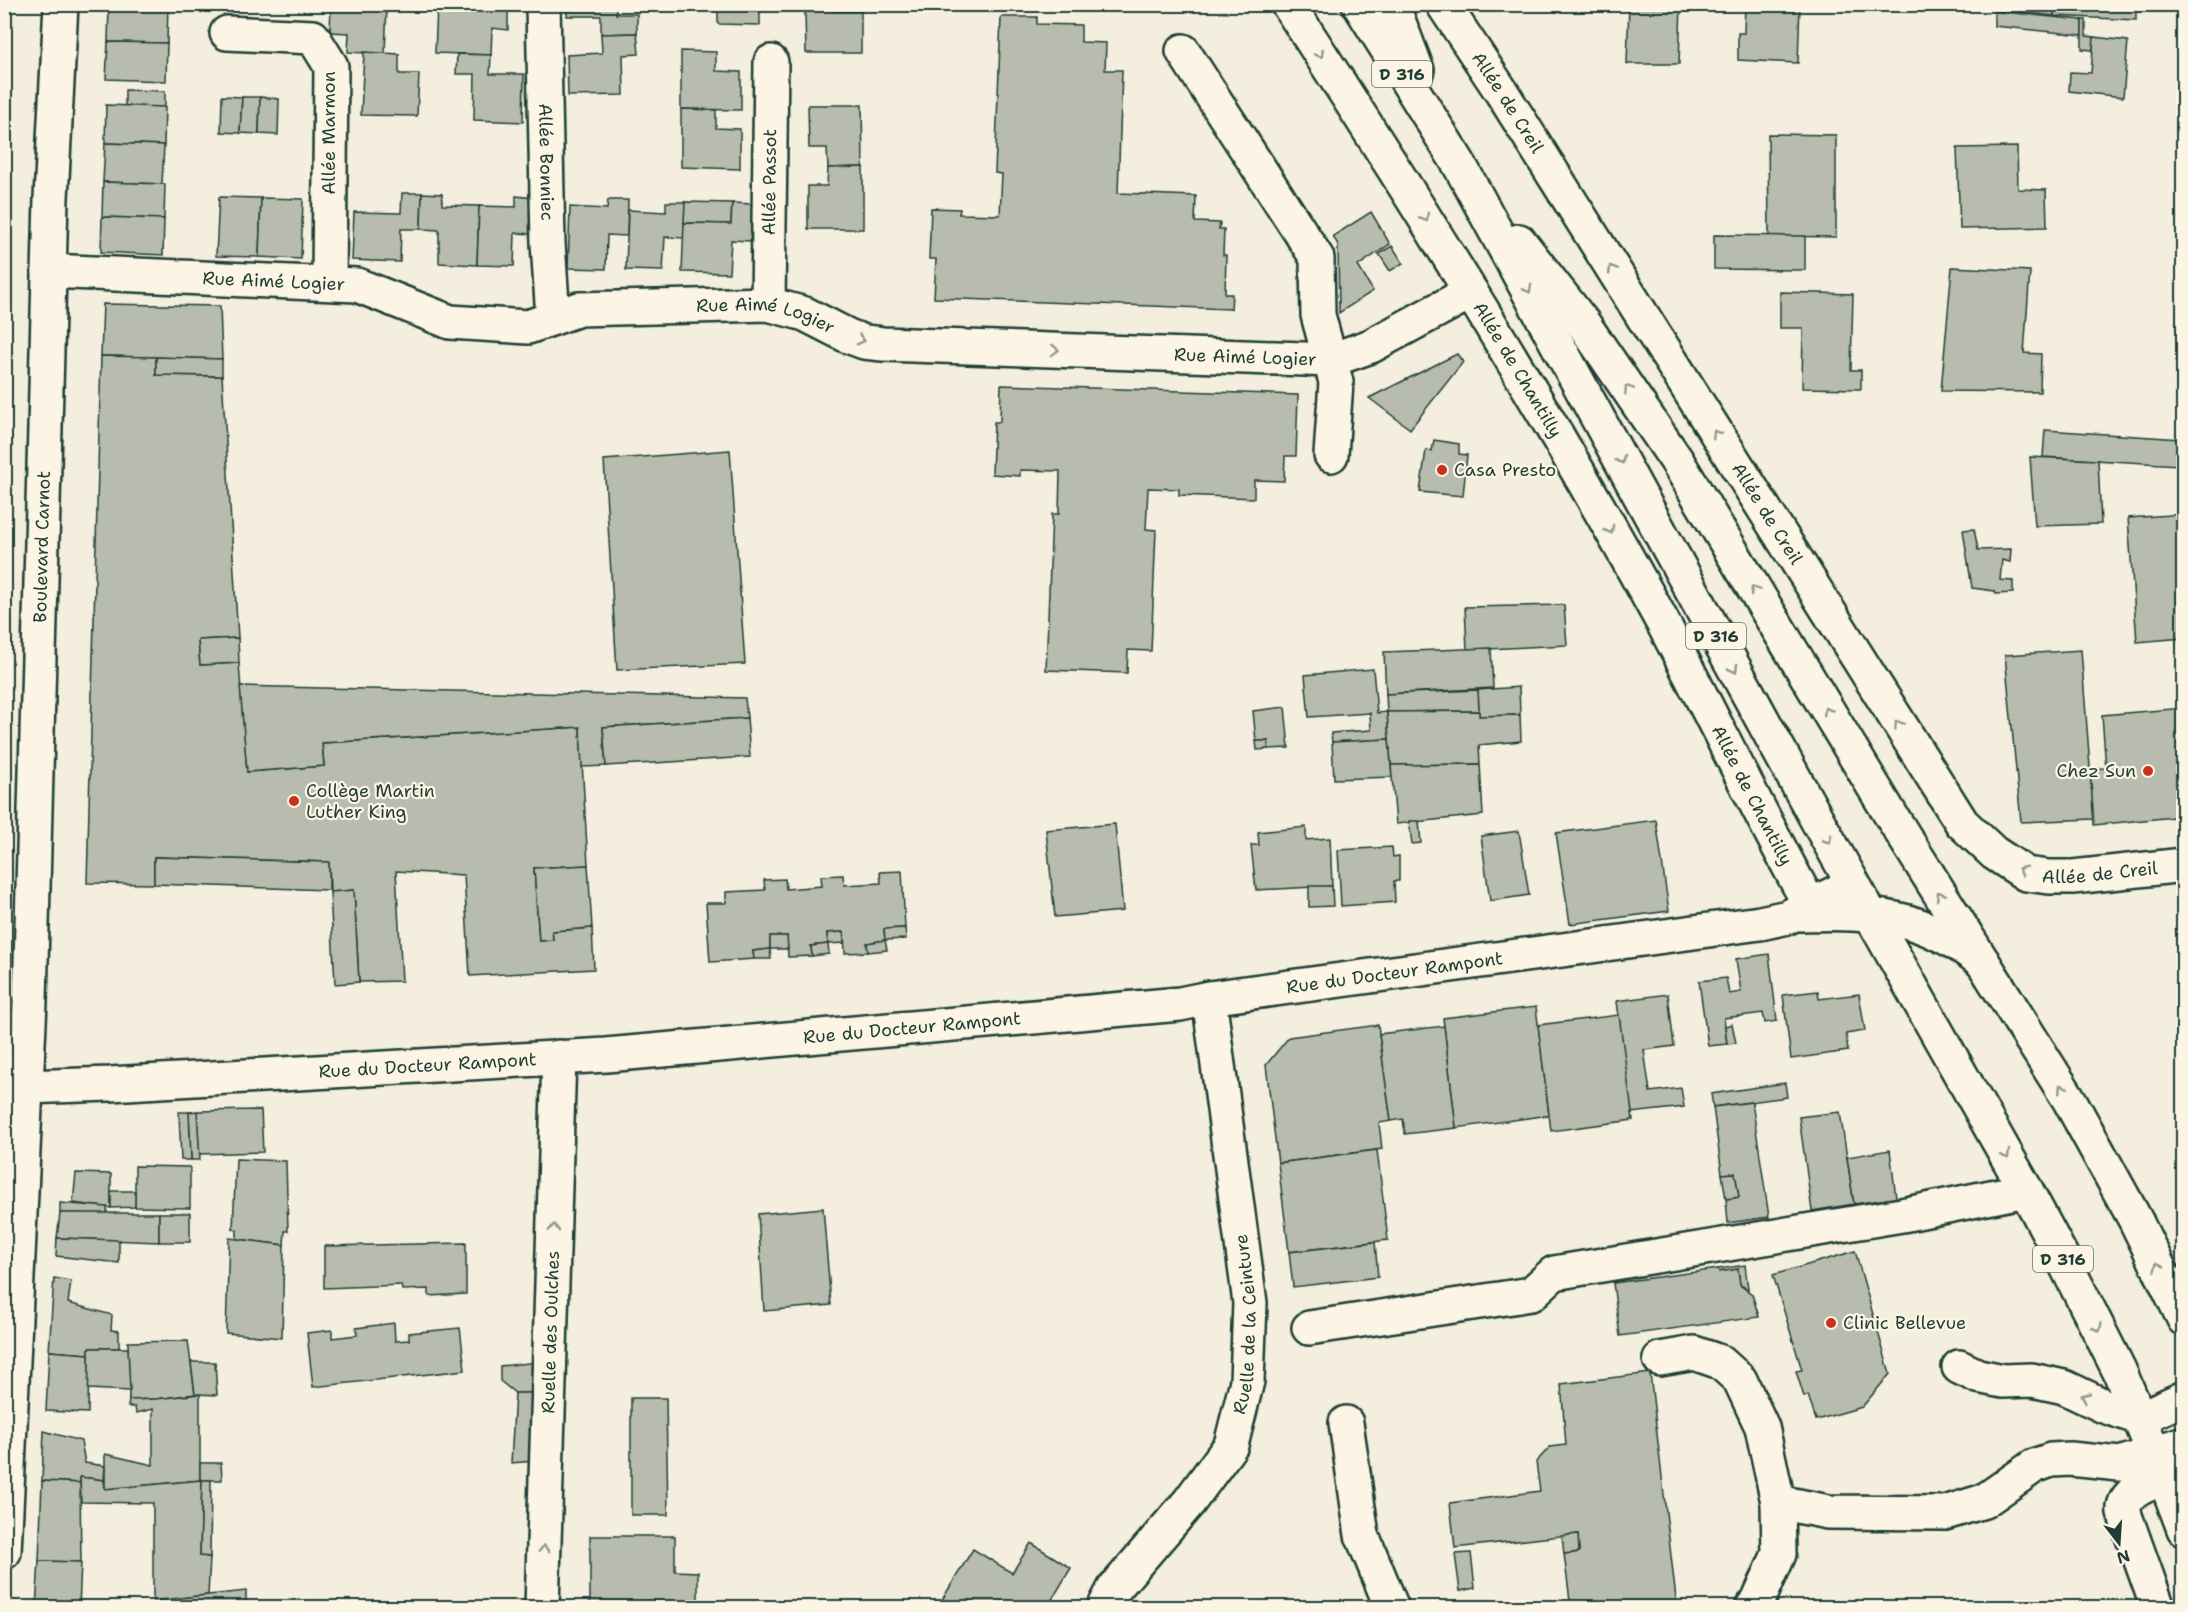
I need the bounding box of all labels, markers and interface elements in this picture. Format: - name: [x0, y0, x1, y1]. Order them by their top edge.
- one-way arrow: [1313, 47, 1324, 58]
- street label: Allée de Creil: [1466, 47, 1549, 158]
- road number: D 316: [1372, 61, 1432, 87]
- street label: Allée Marmon: [317, 71, 341, 195]
- street label: Allée Bonniec: [533, 103, 560, 221]
- street label: Allée Passot: [757, 128, 782, 235]
- one-way arrow: [1417, 212, 1429, 222]
- one-way arrow: [1608, 265, 1620, 275]
- street label: Rue Aimé Logier: [202, 266, 346, 296]
- one-way arrow: [1521, 283, 1532, 294]
- street label: Rue Aimé Logier: [696, 292, 839, 339]
- street label: Allée de Chantilly: [1468, 297, 1568, 442]
- one-way arrow: [856, 332, 866, 345]
- street label: Rue Aimé Logier: [1174, 342, 1317, 371]
- one-way arrow: [1051, 344, 1060, 357]
- one-way arrow: [1624, 385, 1635, 396]
- one-way arrow: [1712, 430, 1723, 441]
- one-way arrow: [1614, 454, 1625, 465]
- place label: Casa Presto: [1454, 458, 1556, 482]
- street label: Allée de Creil: [1726, 458, 1808, 570]
- marker: Casa Presto: [1435, 463, 1449, 477]
- street label: Boulevard Carnot: [28, 470, 56, 623]
- one-way arrow: [1603, 524, 1614, 534]
- one-way arrow: [1750, 586, 1761, 596]
- road number: D 316: [1686, 623, 1746, 649]
- one-way arrow: [1727, 662, 1738, 673]
- one-way arrow: [1823, 707, 1835, 717]
- one-way arrow: [1894, 720, 1906, 730]
- street label: Allée de Chantilly: [1706, 721, 1798, 870]
- place label: Chez Sun: [2056, 759, 2136, 783]
- marker: Chez Sun: [2141, 764, 2155, 778]
- place label: Collège Martin Luther King: [306, 779, 435, 824]
- marker: Collège Martin Luther King: [287, 794, 301, 808]
- one-way arrow: [1821, 833, 1832, 844]
- street label: Allée de Creil: [2041, 856, 2159, 890]
- one-way arrow: [2018, 866, 2028, 877]
- one-way arrow: [1936, 891, 1948, 901]
- street label: Rue du Docteur Rampont: [1285, 946, 1505, 999]
- street label: Rue du Docteur Rampont: [802, 1006, 1022, 1049]
- street label: Rue du Docteur Rampont: [318, 1047, 537, 1084]
- one-way arrow: [2057, 1084, 2069, 1094]
- one-way arrow: [1999, 1149, 2011, 1159]
- one-way arrow: [547, 1224, 560, 1233]
- street label: Ruelle de la Ceinture: [1227, 1232, 1262, 1417]
- road number: D 316: [2033, 1246, 2093, 1272]
- street label: Ruelle des Oulches: [536, 1250, 565, 1414]
- one-way arrow: [2153, 1262, 2165, 1273]
- place label: Clinic Bellevue: [1843, 1311, 1966, 1335]
- marker: Clinic Bellevue: [1824, 1316, 1838, 1330]
- one-way arrow: [2090, 1321, 2102, 1332]
- one-way arrow: [2081, 1393, 2092, 1405]
- north arrow: [2089, 1513, 2149, 1573]
- one-way arrow: [538, 1545, 550, 1554]
- text: N: [2114, 1545, 2132, 1569]

